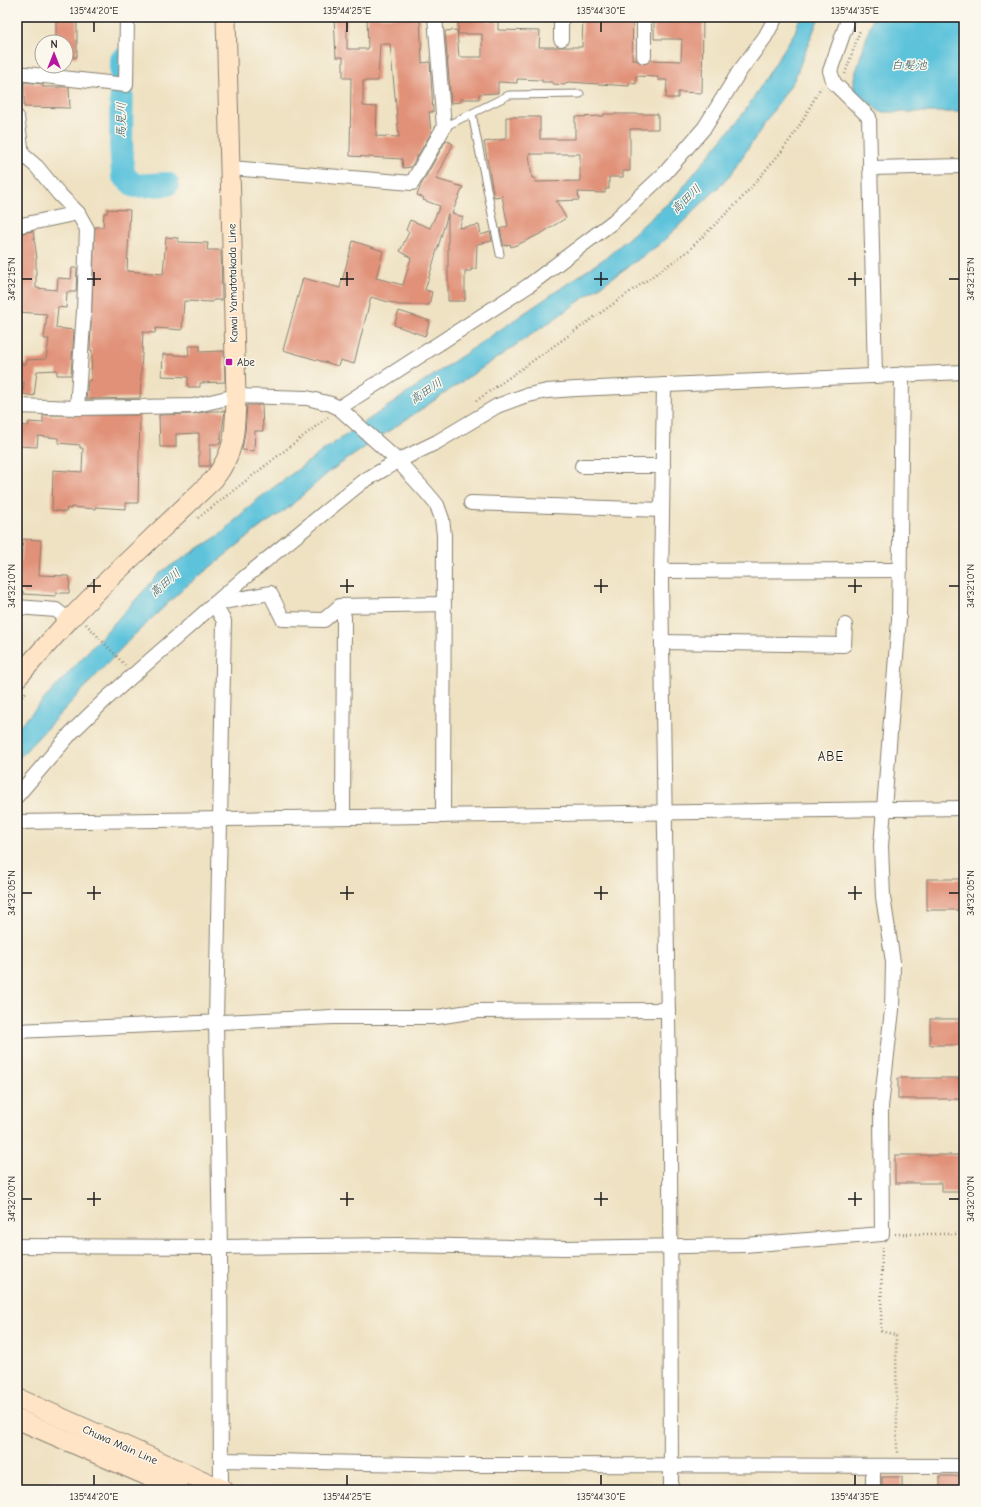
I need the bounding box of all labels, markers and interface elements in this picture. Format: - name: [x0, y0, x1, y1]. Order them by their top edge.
- text: 135°44'20"E: [70, 5, 118, 17]
- text: 135°44'25"E: [323, 5, 371, 17]
- text: 135°44'30"E: [577, 5, 625, 17]
- text: 135°44'35"E: [831, 5, 879, 17]
- north arrow: [34, 34, 74, 74]
- text: N: [50, 38, 58, 51]
- water label: 白髪池: [891, 58, 928, 72]
- water label: 馬見川: [114, 102, 128, 138]
- water label: 高田川: [668, 181, 704, 217]
- street label: Kawai Yamatotakada Line: [225, 223, 241, 343]
- text: 34°32'15"N: [6, 257, 18, 301]
- text: 34°32'15"N: [965, 257, 977, 301]
- place label: Abe: [237, 356, 255, 369]
- marker: Abe: [224, 357, 234, 367]
- water label: 高田川: [407, 375, 445, 407]
- text: 34°32'10"N: [6, 564, 18, 608]
- text: 34°32'10"N: [965, 564, 977, 608]
- water label: 高田川: [147, 566, 183, 600]
- district label: ABE: [818, 749, 844, 764]
- text: 34°32'05"N: [6, 870, 18, 916]
- text: 34°32'05"N: [965, 870, 977, 916]
- text: 34°32'00"N: [6, 1176, 18, 1222]
- text: 34°32'00"N: [965, 1176, 977, 1222]
- street label: Chuwa Main Line: [80, 1423, 160, 1468]
- text: 135°44'20"E: [70, 1491, 118, 1503]
- text: 135°44'25"E: [323, 1491, 371, 1503]
- text: 135°44'30"E: [577, 1491, 625, 1503]
- text: 135°44'35"E: [831, 1491, 879, 1503]

